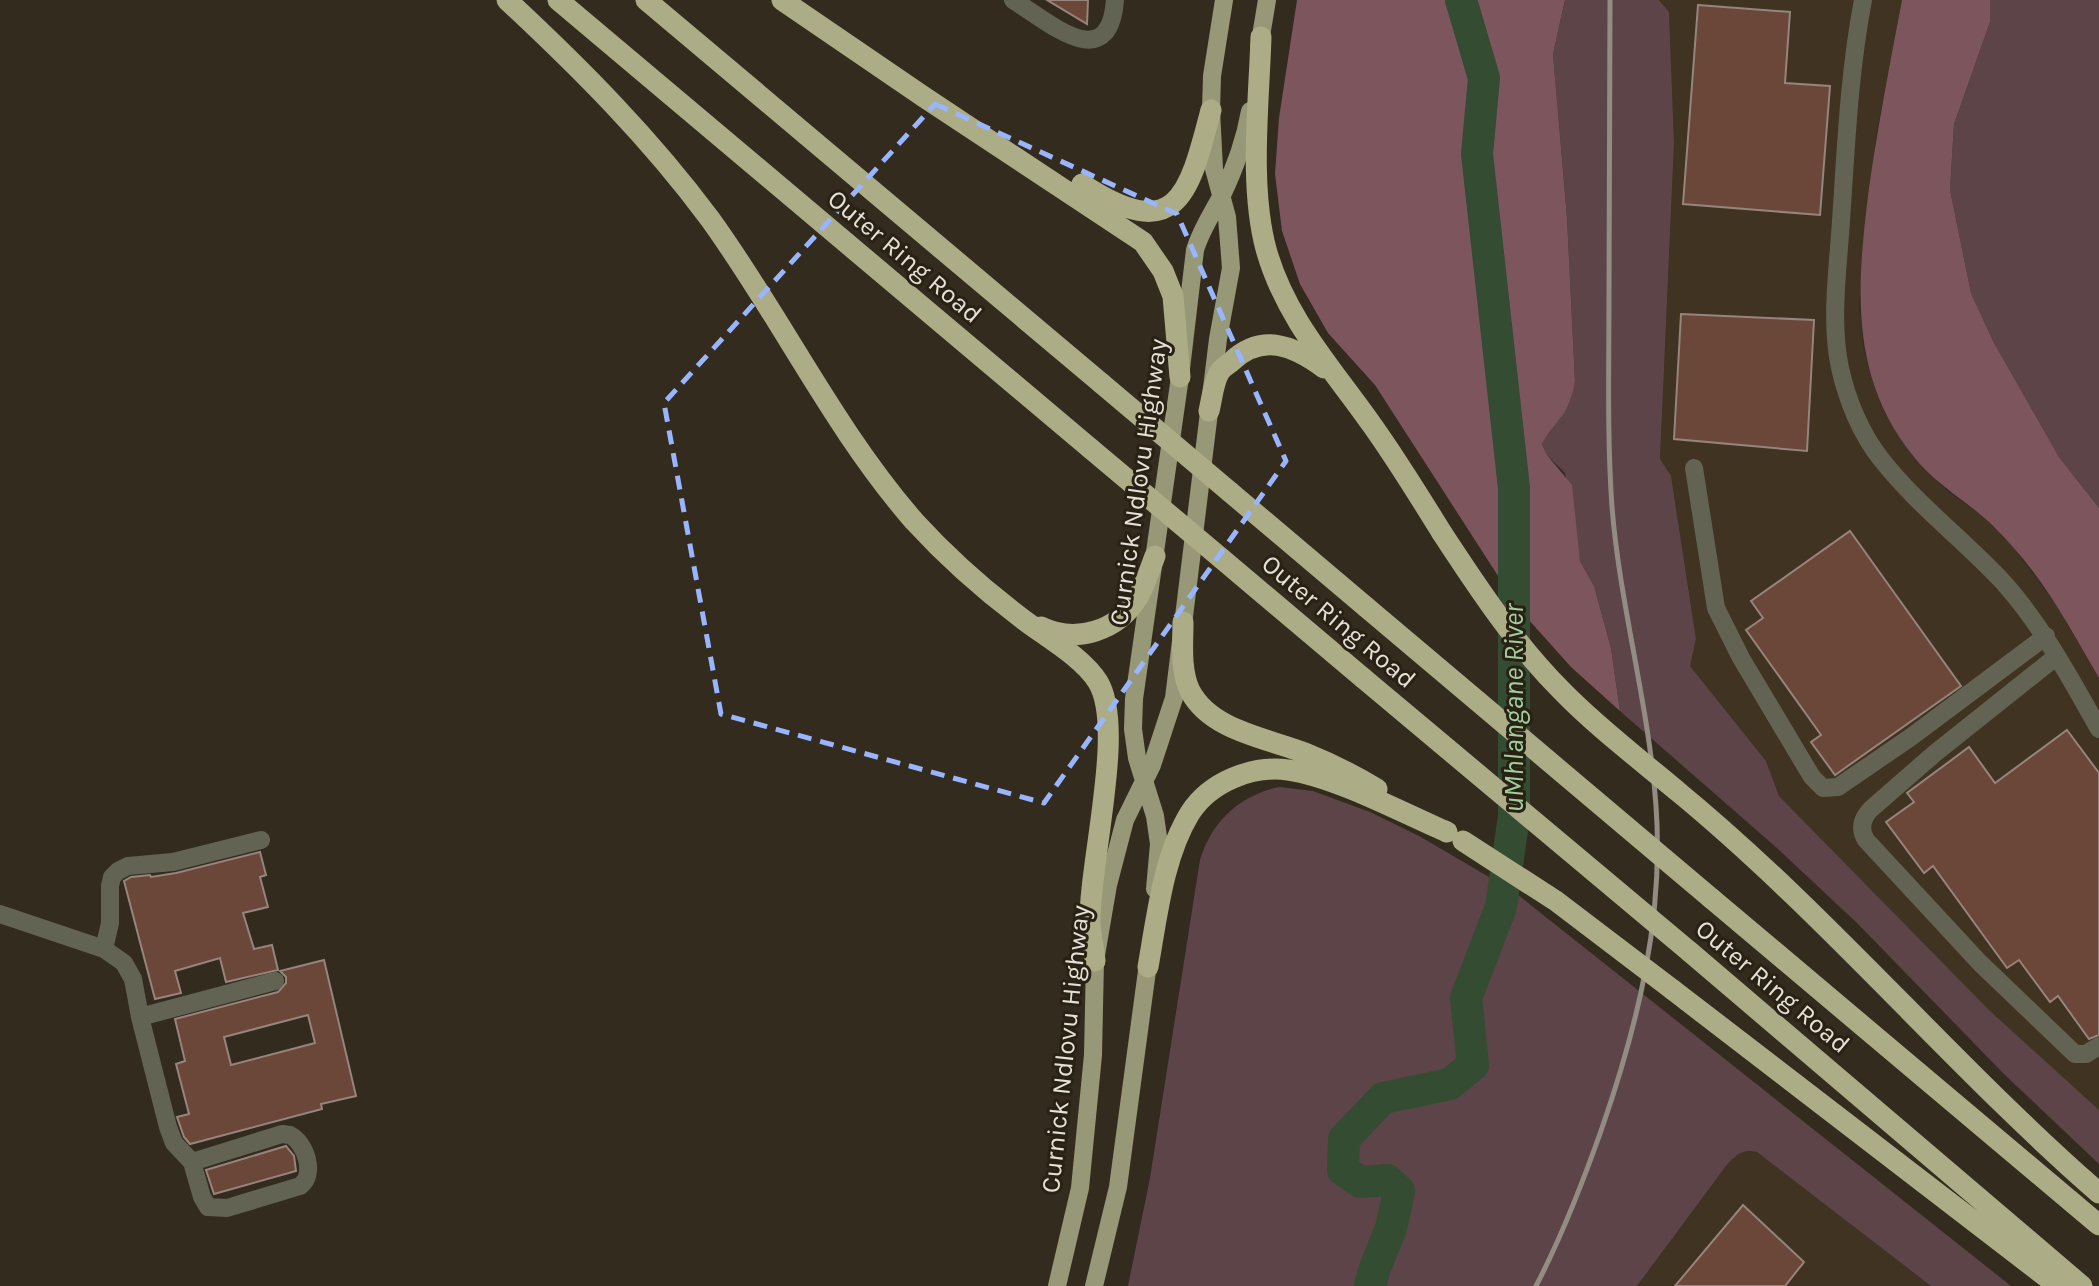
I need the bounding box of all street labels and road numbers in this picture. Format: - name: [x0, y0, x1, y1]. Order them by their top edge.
- street label: Outer Ring Road: [821, 183, 988, 330]
- street label: Curnick Ndlovu Highway: [1103, 337, 1174, 627]
- street label: Outer Ring Road: [1255, 548, 1422, 695]
- street label: Curnick Ndlovu Highway: [1035, 904, 1096, 1194]
- street label: Outer Ring Road: [1689, 913, 1856, 1060]

